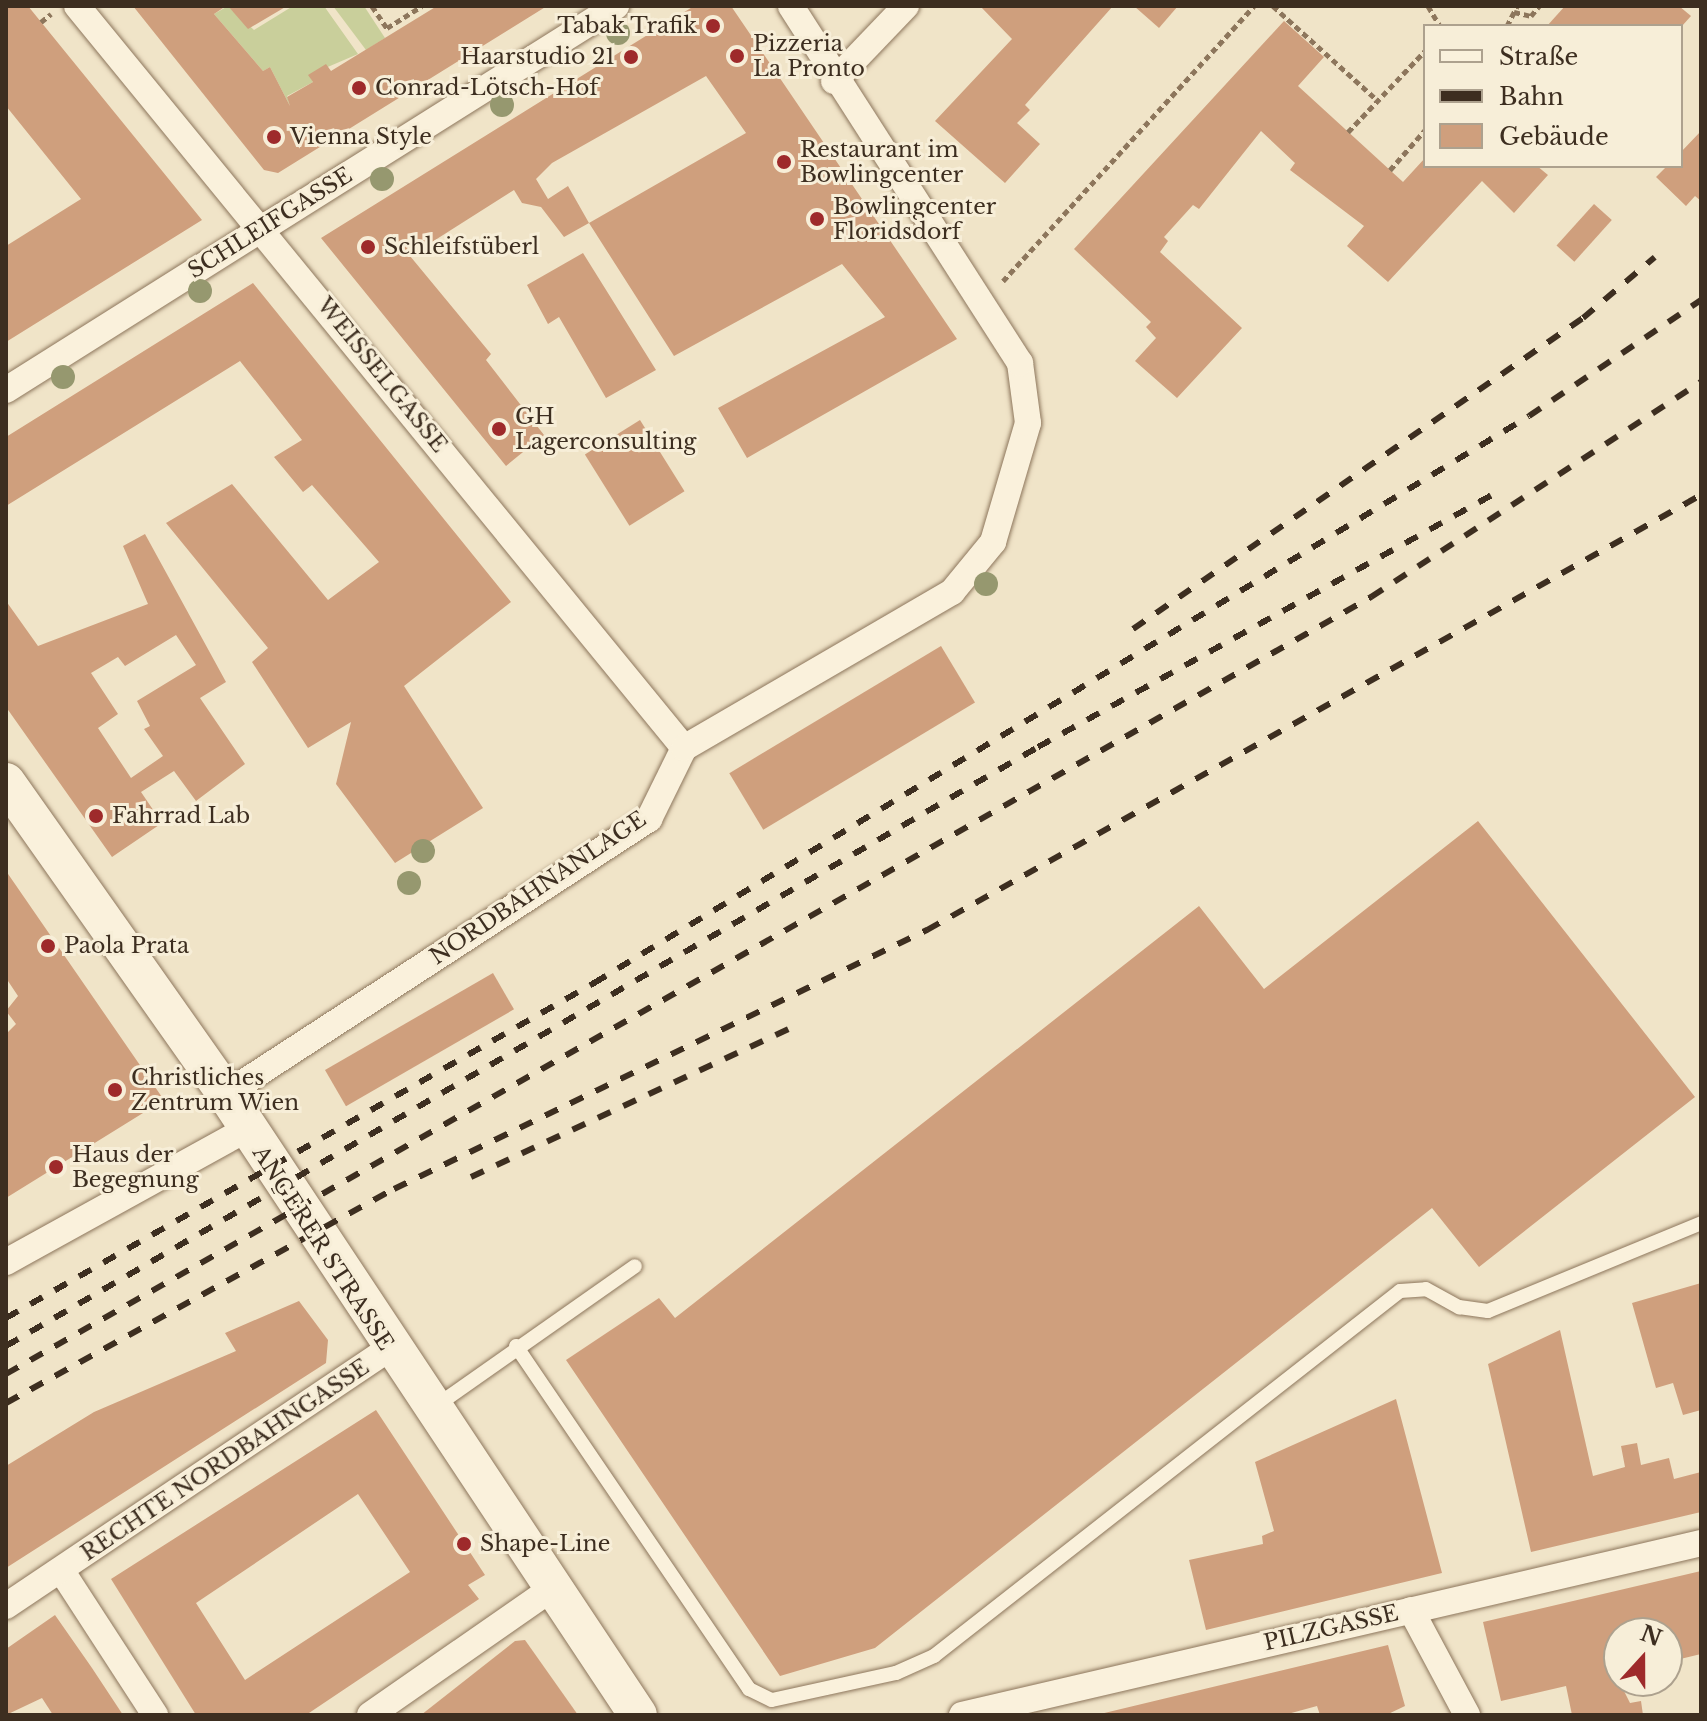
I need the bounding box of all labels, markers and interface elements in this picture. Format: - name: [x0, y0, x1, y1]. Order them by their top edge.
- place label: Tabak Trafik: [556, 13, 697, 39]
- marker: Tabak Trafik: [704, 17, 722, 35]
- legend: [1423, 24, 1683, 168]
- place label: Pizzeria La Pronto: [753, 30, 865, 82]
- text: Straße: [1499, 42, 1578, 71]
- place label: Haarstudio 21: [460, 44, 615, 70]
- marker: Pizzeria La Pronto: [728, 47, 746, 65]
- marker: Haarstudio 21: [622, 48, 640, 66]
- place label: Conrad-Lötsch-Hof: [375, 75, 598, 101]
- marker: Conrad-Lötsch-Hof: [350, 79, 368, 97]
- text: Bahn: [1499, 82, 1564, 111]
- text: Gebäude: [1499, 122, 1609, 151]
- place label: Vienna Style: [290, 124, 432, 150]
- marker: Vienna Style: [265, 128, 283, 146]
- place label: Restaurant im Bowlingcenter: [800, 136, 963, 188]
- marker: Restaurant im Bowlingcenter: [775, 153, 793, 171]
- street label: SCHLEIFGASSE: [183, 162, 357, 284]
- place label: Bowlingcenter Floridsdorf: [833, 193, 996, 244]
- marker: Bowlingcenter Floridsdorf: [808, 210, 826, 228]
- place label: Schleifstüberl: [384, 234, 539, 260]
- marker: Schleifstüberl: [359, 238, 377, 256]
- street label: WEISSELGASSE: [311, 292, 453, 458]
- place label: GH Lagerconsulting: [515, 403, 696, 454]
- marker: GH Lagerconsulting: [490, 420, 508, 438]
- place label: Fahrrad Lab: [112, 803, 250, 829]
- street label: NORDBAHNANLAGE: [425, 806, 651, 970]
- marker: Fahrrad Lab: [87, 807, 105, 825]
- place label: Paola Prata: [64, 933, 189, 959]
- marker: Paola Prata: [39, 937, 57, 955]
- place label: Christliches Zentrum Wien: [131, 1064, 300, 1116]
- marker: Christliches Zentrum Wien: [106, 1081, 124, 1099]
- place label: Haus der Begegnung: [72, 1141, 199, 1192]
- street label: ANGERER STRASSE: [247, 1141, 399, 1355]
- marker: Haus der Begegnung: [47, 1158, 65, 1176]
- street label: RECHTE NORDBAHNGASSE: [76, 1354, 374, 1566]
- place label: Shape-Line: [480, 1531, 610, 1557]
- marker: Shape-Line: [455, 1535, 473, 1553]
- street label: PILZGASSE: [1261, 1600, 1401, 1656]
- north arrow: [1603, 1617, 1683, 1697]
- text: N: [1637, 1620, 1666, 1652]

